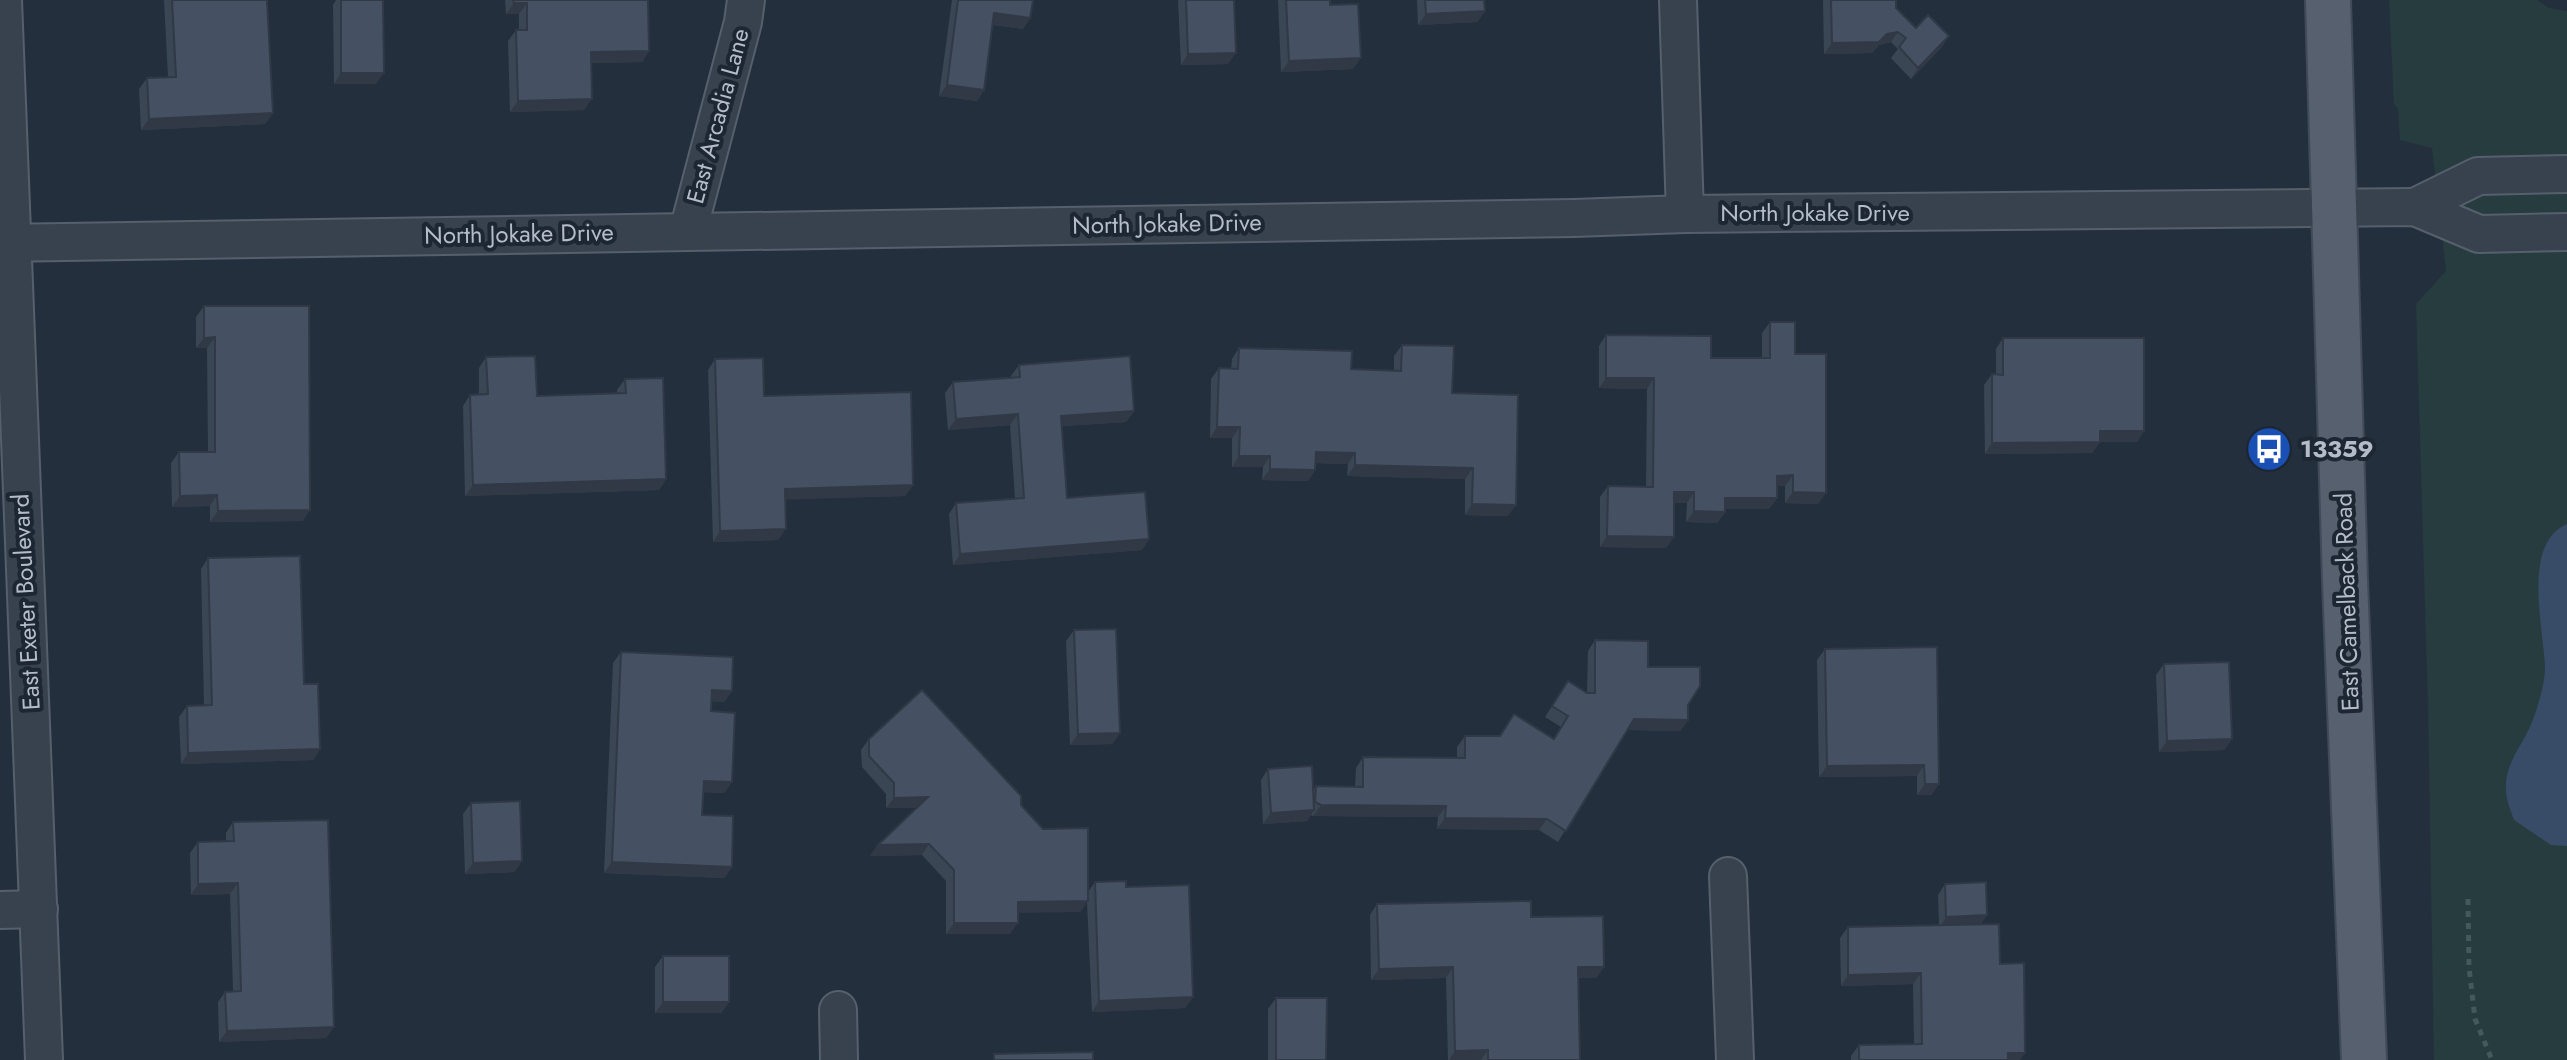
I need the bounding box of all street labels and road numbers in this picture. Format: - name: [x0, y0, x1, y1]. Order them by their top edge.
- street label: East Arcadia Lane: [677, 24, 758, 207]
- street label: North Jokake Drive: [1720, 195, 1910, 230]
- street label: North Jokake Drive: [1072, 204, 1262, 243]
- street label: North Jokake Drive: [424, 214, 614, 253]
- street label: East Camelback Road: [2325, 492, 2368, 712]
- street label: East Exeter Boulevard: [2, 493, 49, 711]

